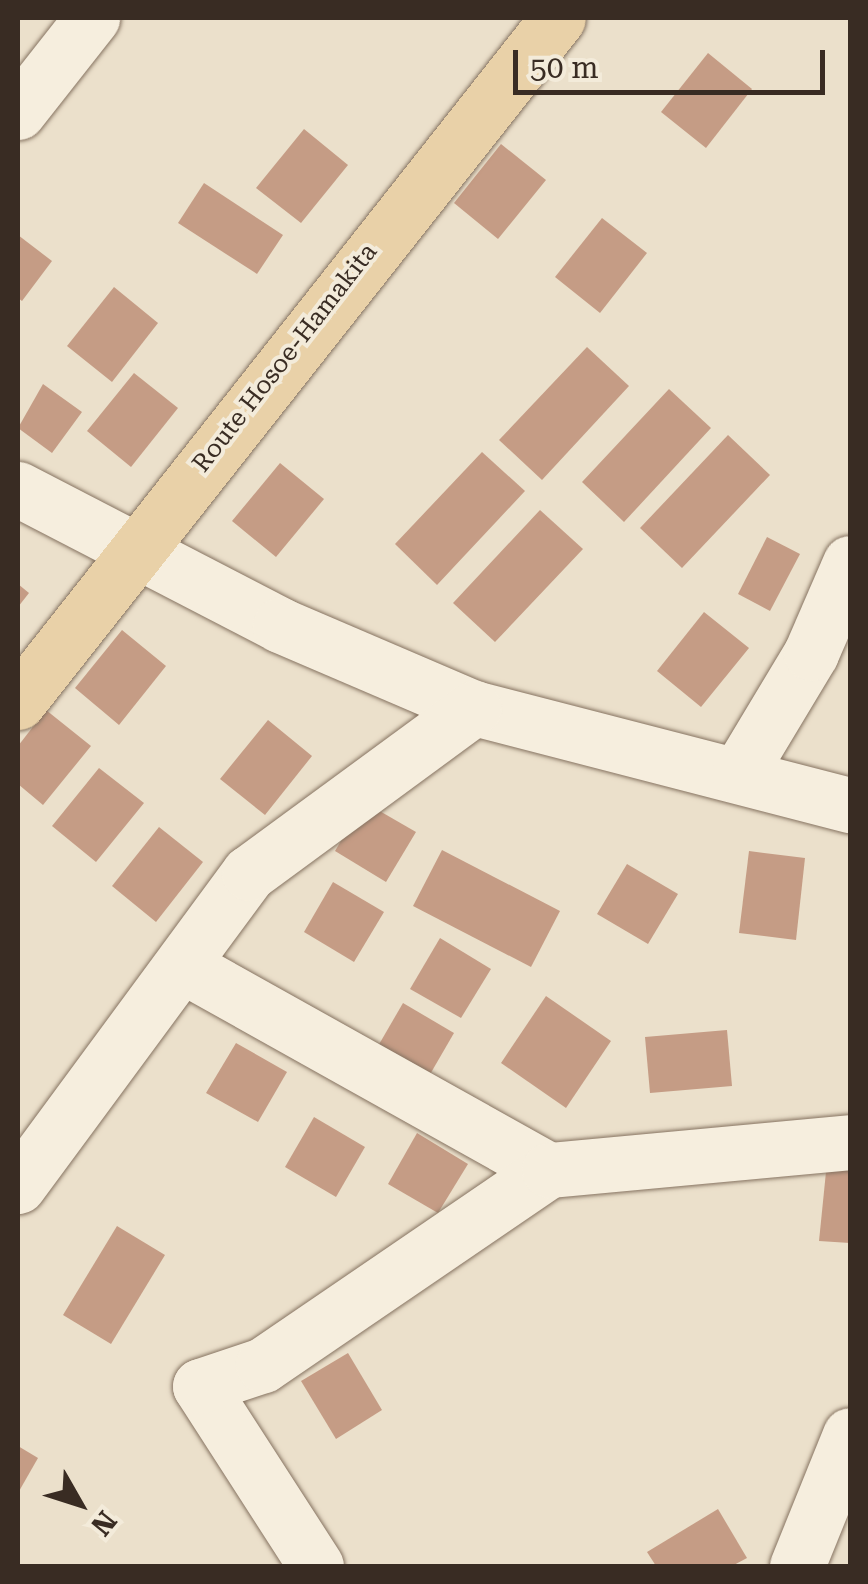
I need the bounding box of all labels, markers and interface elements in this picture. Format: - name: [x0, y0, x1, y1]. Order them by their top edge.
- scale bar: [518, 30, 830, 92]
- text: 50 m: [530, 50, 599, 85]
- street label: Route Hosoe-Hamakita: [186, 238, 384, 478]
- north arrow: [30, 1454, 130, 1554]
- text: N: [84, 1504, 123, 1542]

